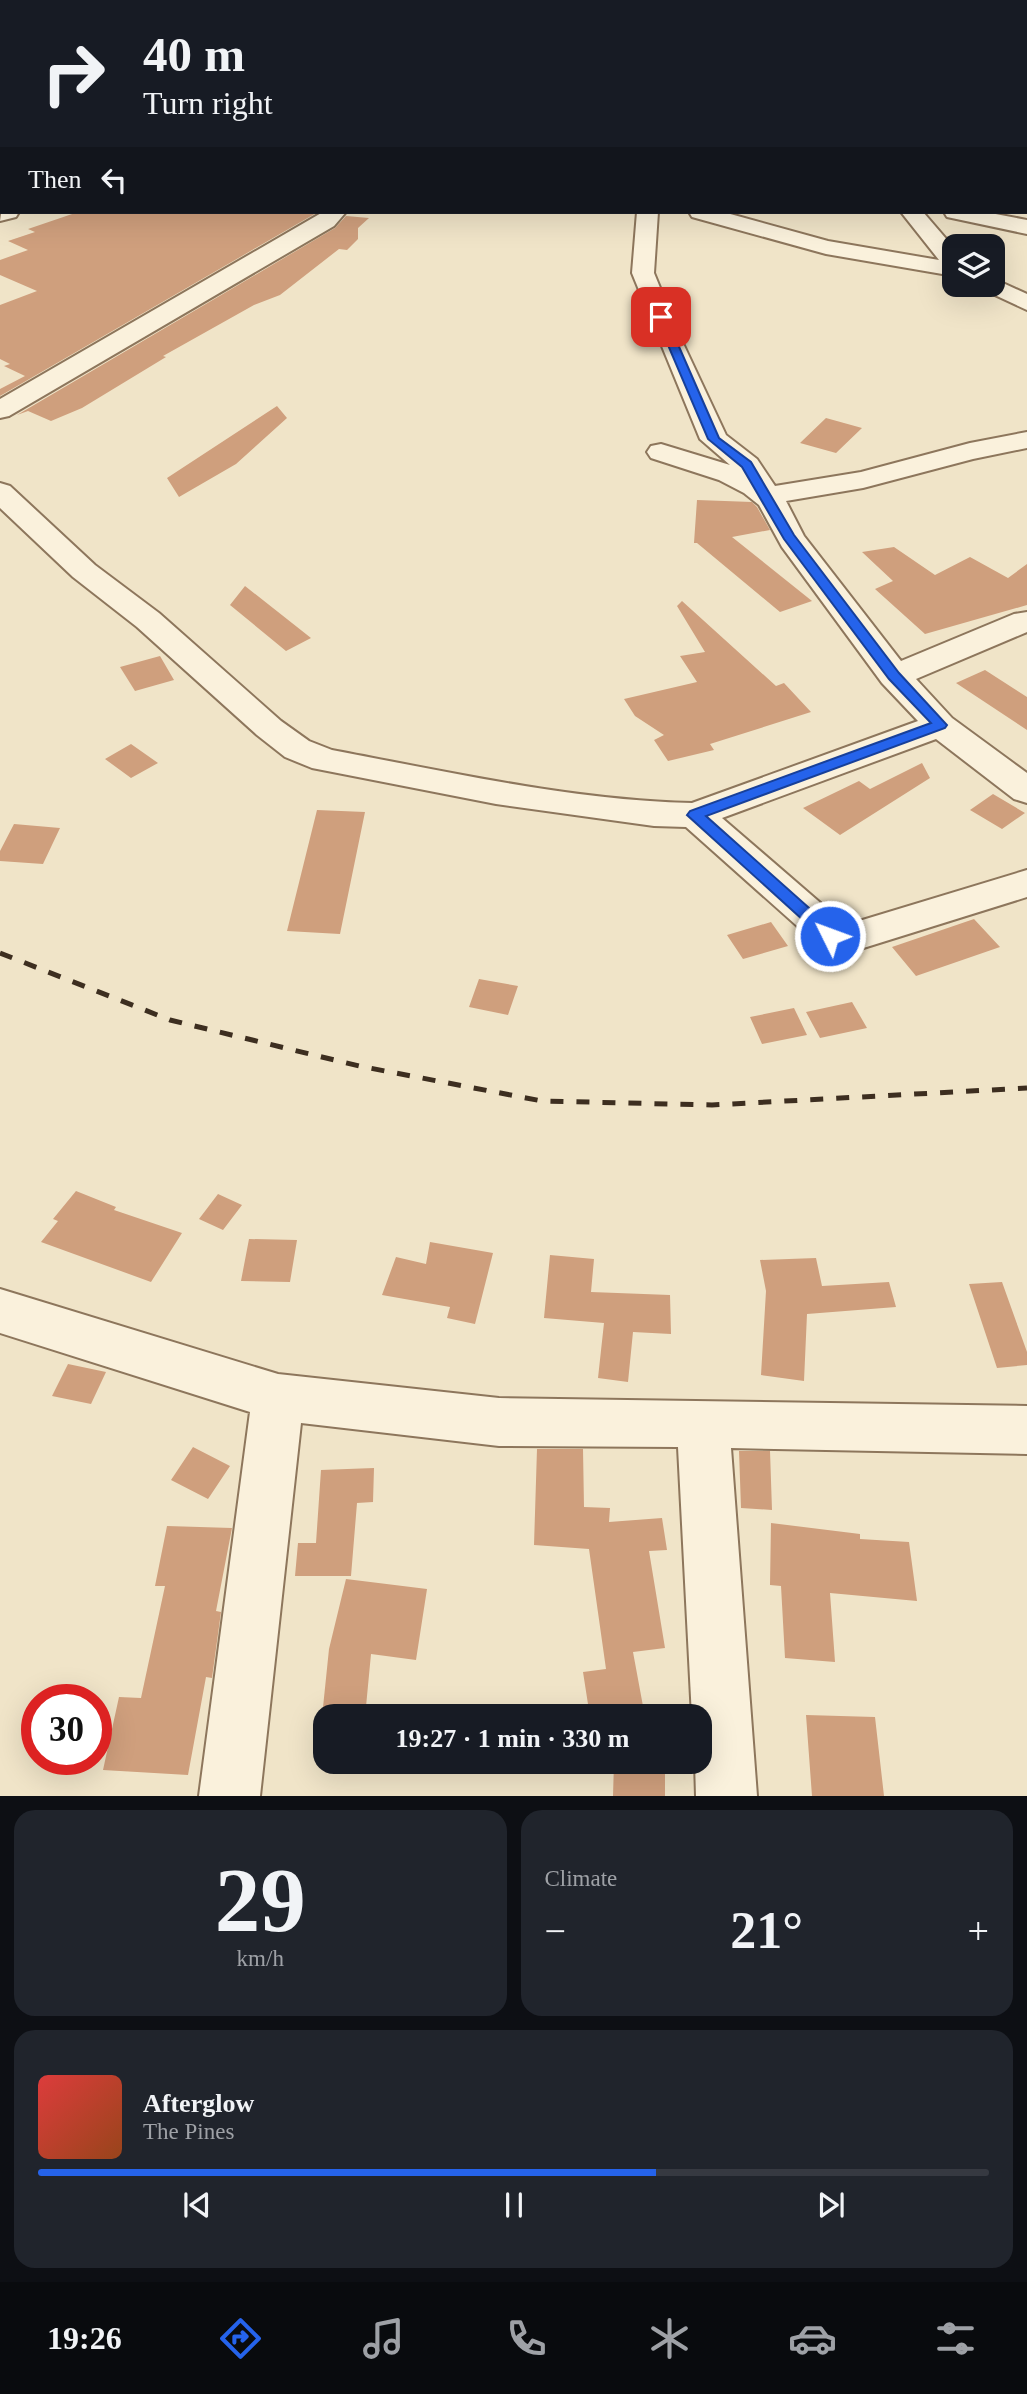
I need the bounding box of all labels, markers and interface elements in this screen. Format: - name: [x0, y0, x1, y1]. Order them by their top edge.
- text: 40 m: [143, 27, 245, 82]
- icon: right: [28, 28, 119, 119]
- text: Turn right: [143, 85, 273, 121]
- icon: left: [95, 161, 133, 199]
- text: Then: [28, 165, 81, 194]
- map controls: [942, 234, 1005, 297]
- button: layers: [942, 234, 1005, 297]
- pin: [631, 287, 691, 347]
- icon: arrive: [642, 298, 680, 336]
- position arrow: [793, 899, 867, 973]
- speed limit sign: 30: [21, 1684, 112, 1775]
- text: 19:27 · 1 min · 330 m: [396, 1724, 630, 1753]
- text: 29: [215, 1850, 306, 1951]
- text: Climate: [545, 1866, 617, 1891]
- text: 21°: [730, 1902, 803, 1959]
- text: −: [545, 1910, 566, 1952]
- text: +: [968, 1910, 989, 1952]
- text: km/h: [237, 1946, 284, 1971]
- text: Afterglow: [143, 2089, 254, 2118]
- text: The Pines: [143, 2119, 234, 2144]
- icon: previous: [178, 2186, 216, 2224]
- icon: pause: [495, 2186, 533, 2224]
- icon: next: [812, 2186, 850, 2224]
- icon: directions: [216, 2314, 265, 2363]
- icon: music: [359, 2314, 408, 2363]
- icon: phone: [502, 2314, 551, 2363]
- icon: climate: [645, 2314, 694, 2363]
- icon: car: [788, 2314, 837, 2363]
- icon: filters: [931, 2314, 980, 2363]
- text: 19:26: [47, 2320, 122, 2356]

